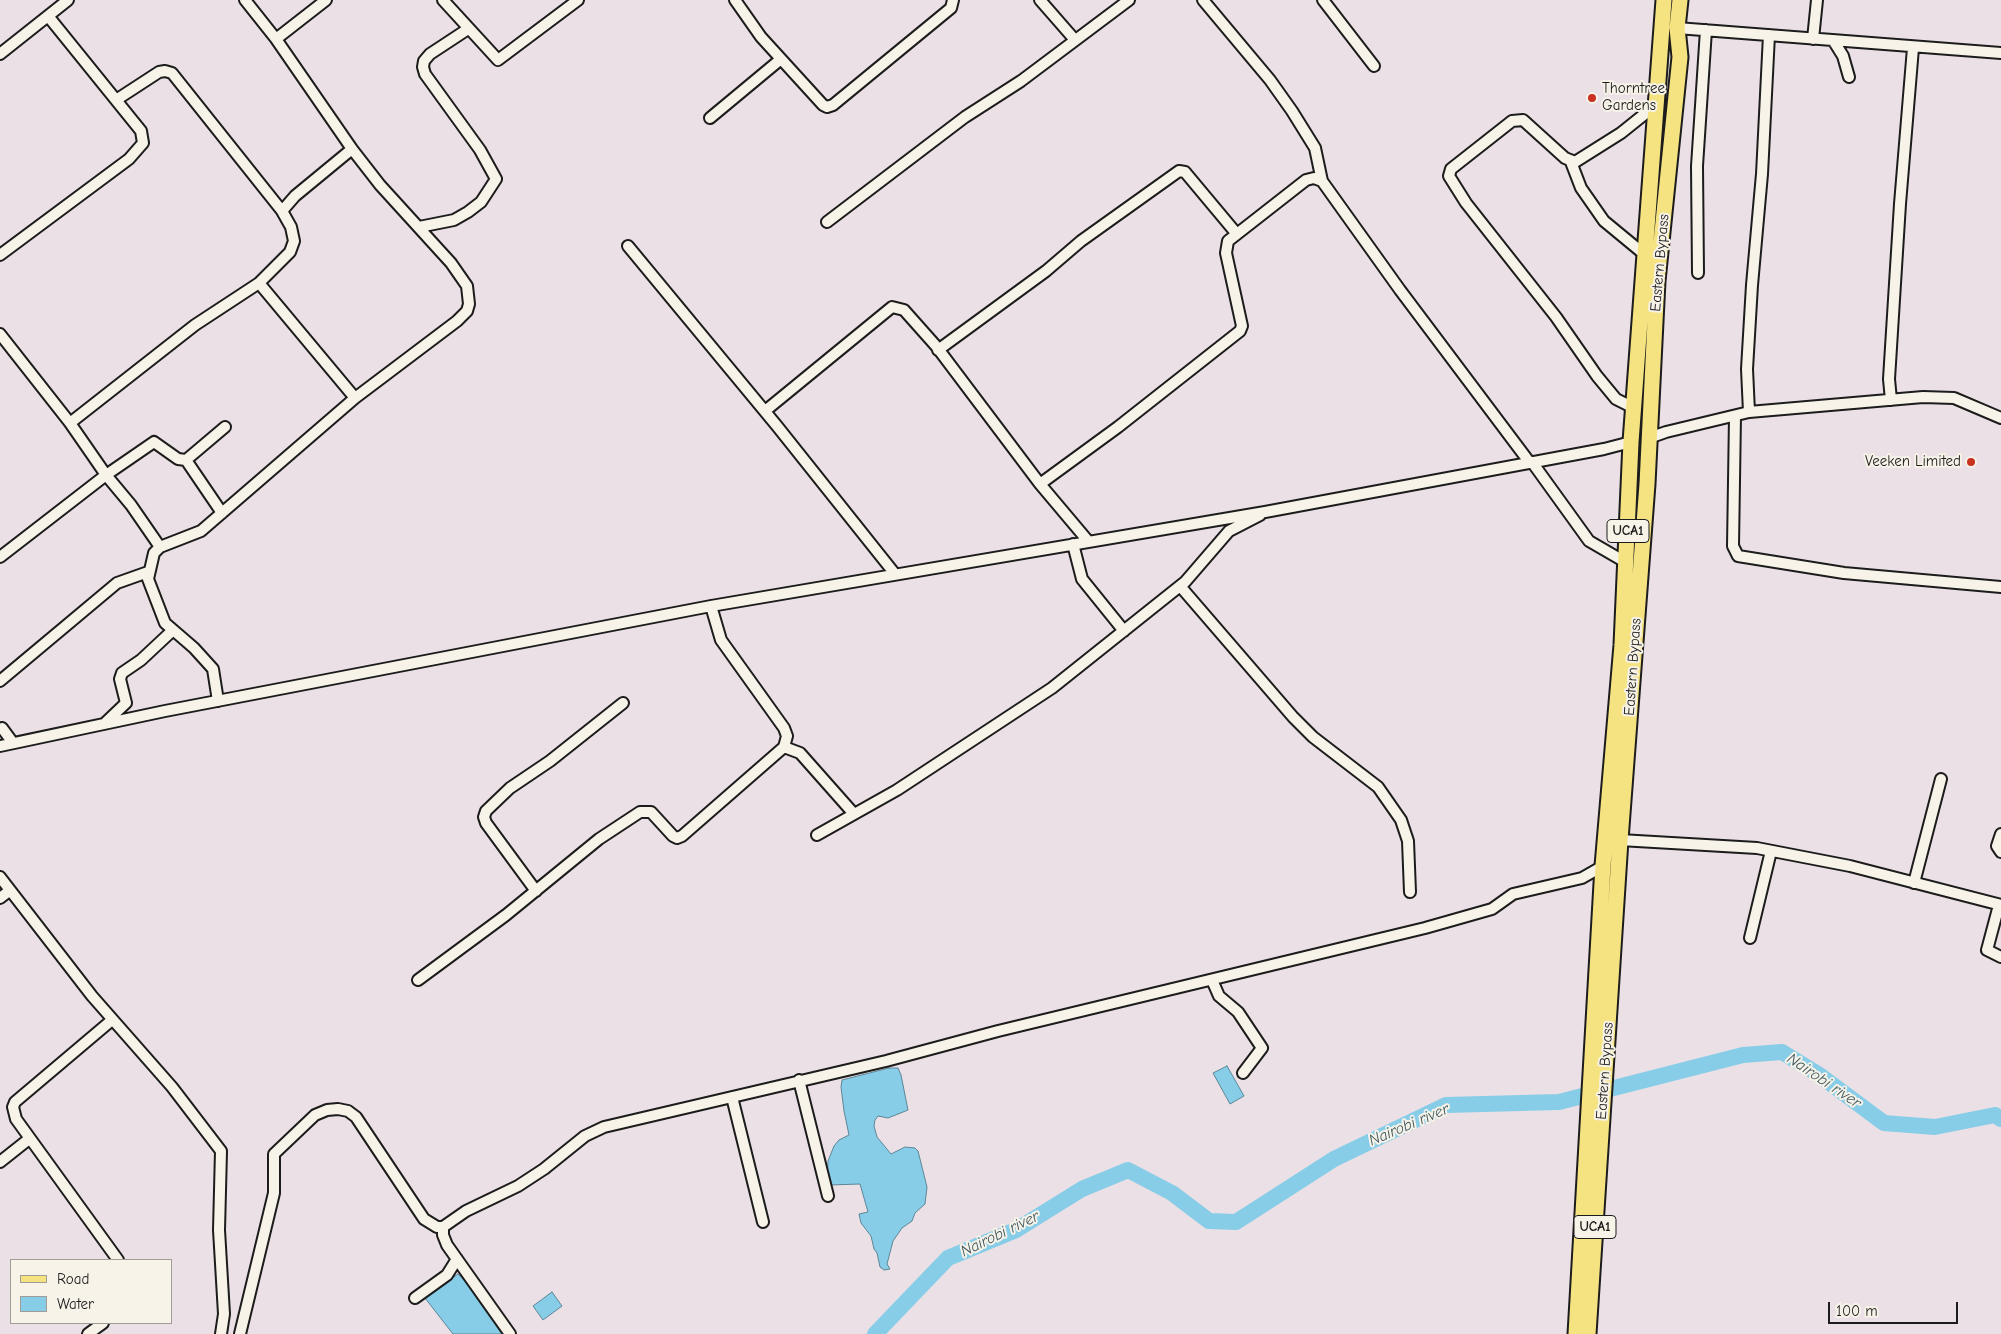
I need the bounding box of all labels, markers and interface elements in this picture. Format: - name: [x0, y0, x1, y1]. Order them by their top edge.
- place label: Thorntree Gardens: [1602, 80, 1665, 115]
- marker: Thorntree Gardens: [1586, 92, 1598, 104]
- street label: Eastern Bypass: [1647, 213, 1673, 313]
- place label: Veeken Limited: [1865, 453, 1961, 471]
- marker: Veeken Limited: [1965, 456, 1977, 468]
- road number: UCA1: [1607, 520, 1649, 542]
- street label: Eastern Bypass: [1621, 618, 1645, 716]
- street label: Eastern Bypass: [1593, 1022, 1617, 1120]
- water label: Nairobi river: [1783, 1049, 1865, 1113]
- water label: Nairobi river: [1366, 1099, 1452, 1151]
- water label: Nairobi river: [957, 1207, 1043, 1261]
- road number: UCA1: [1574, 1216, 1616, 1238]
- legend: [10, 1259, 172, 1324]
- text: Road: [57, 1270, 89, 1288]
- scale bar: [1831, 1292, 1961, 1324]
- text: Water: [57, 1295, 94, 1313]
- text: 100 m: [1836, 1302, 1878, 1320]

